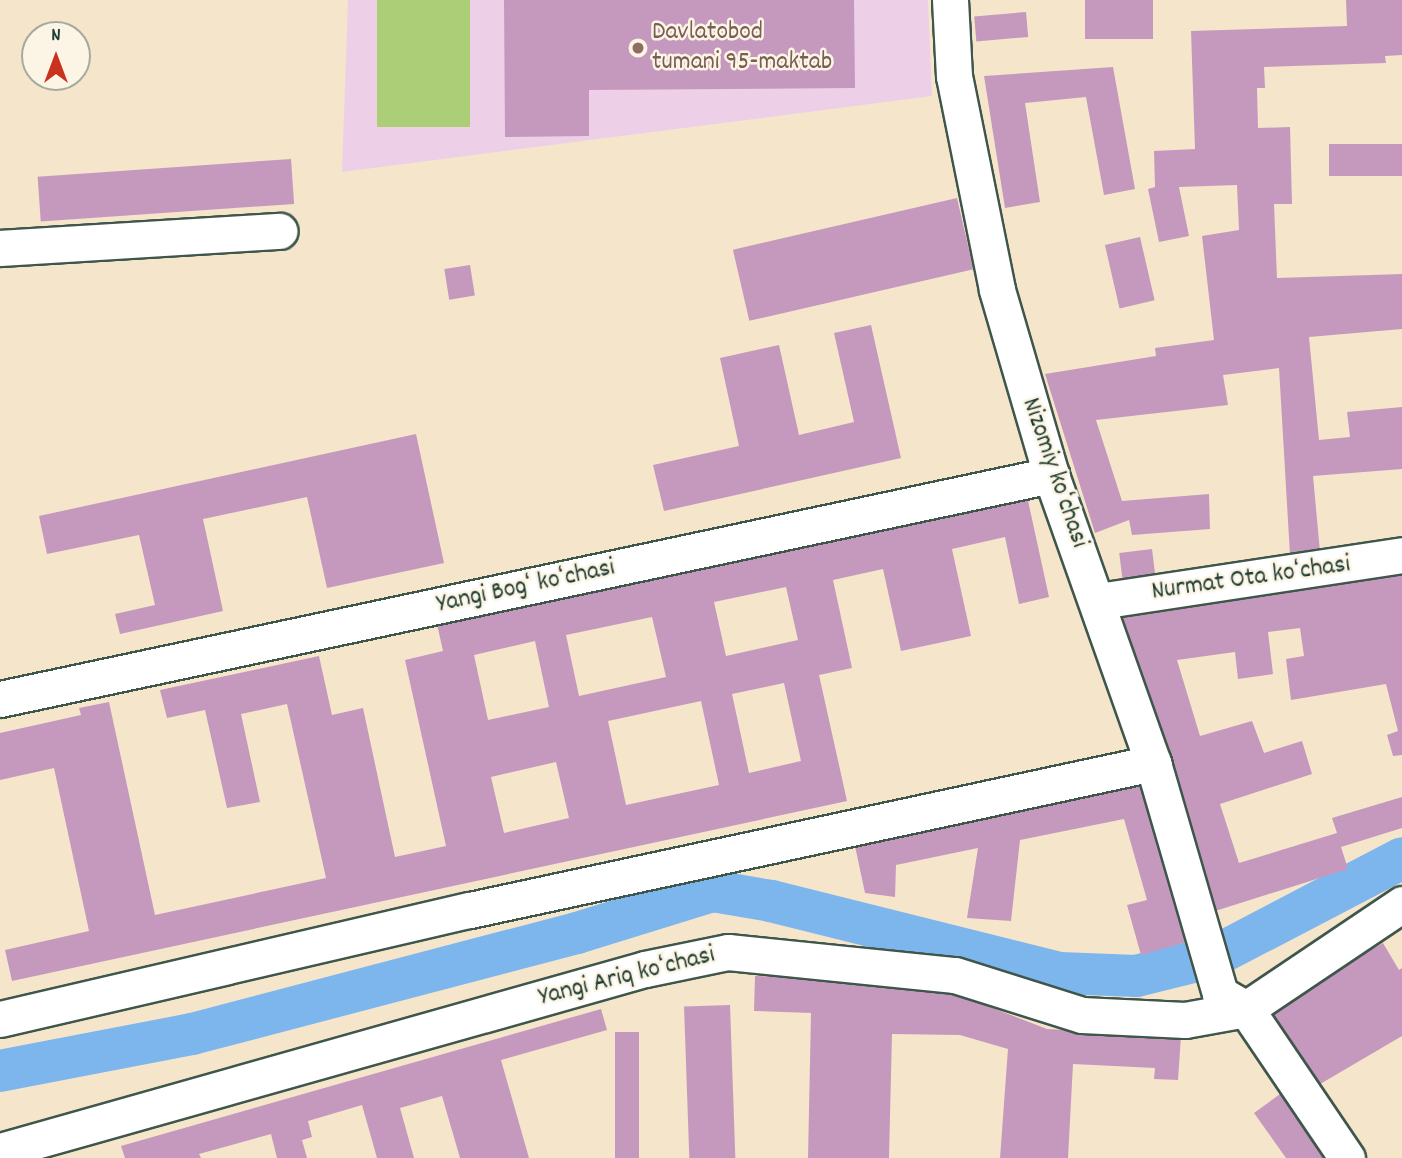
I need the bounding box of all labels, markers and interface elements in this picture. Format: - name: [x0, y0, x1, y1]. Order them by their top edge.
- place label: Davlatobod tumani 95-maktab: [652, 17, 832, 78]
- north arrow: [21, 21, 91, 91]
- text: N: [51, 23, 61, 50]
- marker: Davlatobod tumani 95-maktab: [630, 40, 646, 56]
- street label: Nizomiy koʻchasi: [1014, 394, 1094, 552]
- street label: Nurmat Ota koʻchasi: [1150, 550, 1352, 608]
- street label: Yangi Bogʻ koʻchasi: [434, 553, 618, 621]
- street label: Yangi Ariq koʻchasi: [536, 940, 718, 1014]

